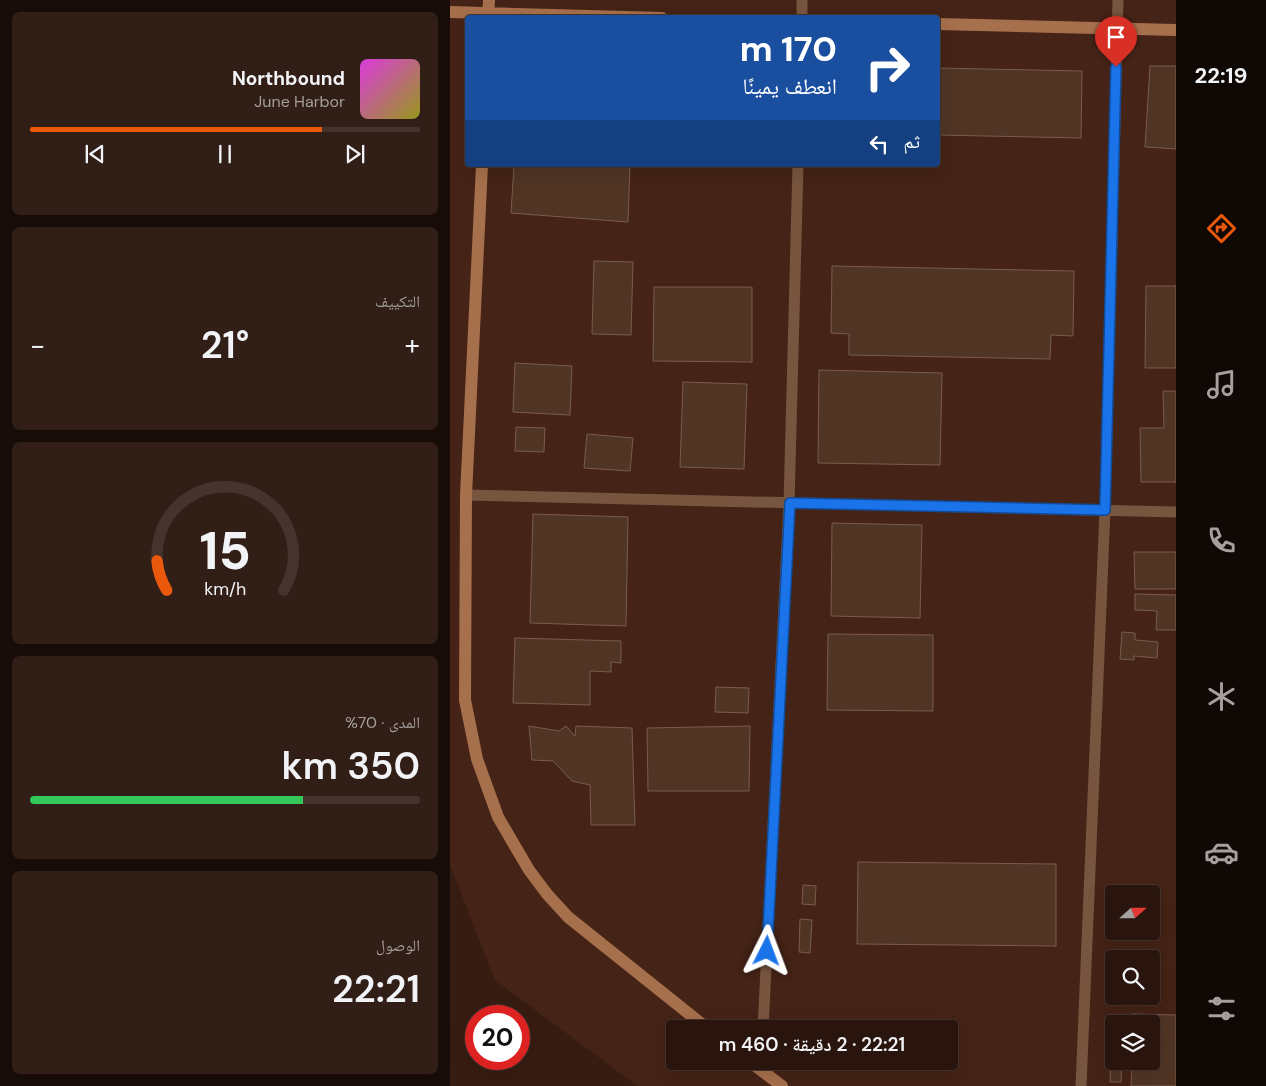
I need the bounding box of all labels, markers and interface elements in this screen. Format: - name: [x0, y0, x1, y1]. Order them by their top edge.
- pin: [1095, 16, 1137, 67]
- icon: arrive: [1102, 23, 1130, 51]
- text: 170 m: [740, 26, 837, 72]
- icon: right: [855, 35, 920, 100]
- text: 22:19: [1195, 61, 1247, 90]
- text: Northbound: [232, 66, 345, 91]
- text: انعطف يمينًا: [742, 72, 837, 101]
- text: June Harbor: [254, 91, 345, 112]
- text: ثم: [903, 129, 920, 154]
- icon: left: [865, 130, 893, 158]
- icon: previous: [81, 140, 109, 168]
- icon: pause: [211, 140, 239, 168]
- icon: next: [341, 140, 369, 168]
- icon: directions: [1204, 211, 1239, 246]
- text: التكييف: [375, 291, 420, 312]
- text: 21°: [201, 320, 249, 370]
- text: −: [30, 327, 45, 364]
- text: +: [405, 327, 420, 364]
- icon: music: [1204, 367, 1239, 402]
- text: 15: [199, 517, 251, 585]
- icon: phone: [1204, 523, 1239, 558]
- text: km/h: [204, 577, 246, 601]
- icon: climate: [1204, 679, 1239, 714]
- text: المدى · 70%: [345, 712, 420, 733]
- text: 350 km: [282, 741, 420, 791]
- icon: car: [1204, 835, 1239, 870]
- north arrow: [1105, 885, 1160, 940]
- map controls: [1105, 885, 1160, 1070]
- position arrow: [740, 924, 792, 976]
- text: الوصول: [376, 935, 420, 956]
- button: search: [1105, 950, 1160, 1005]
- text: 22:21: [332, 964, 420, 1014]
- icon: filters: [1204, 991, 1239, 1026]
- speed limit sign: 20: [465, 1005, 530, 1070]
- button: layers: [1105, 1015, 1160, 1070]
- text: 22:21 · 2 دقيقة · 460 m: [719, 1032, 905, 1057]

